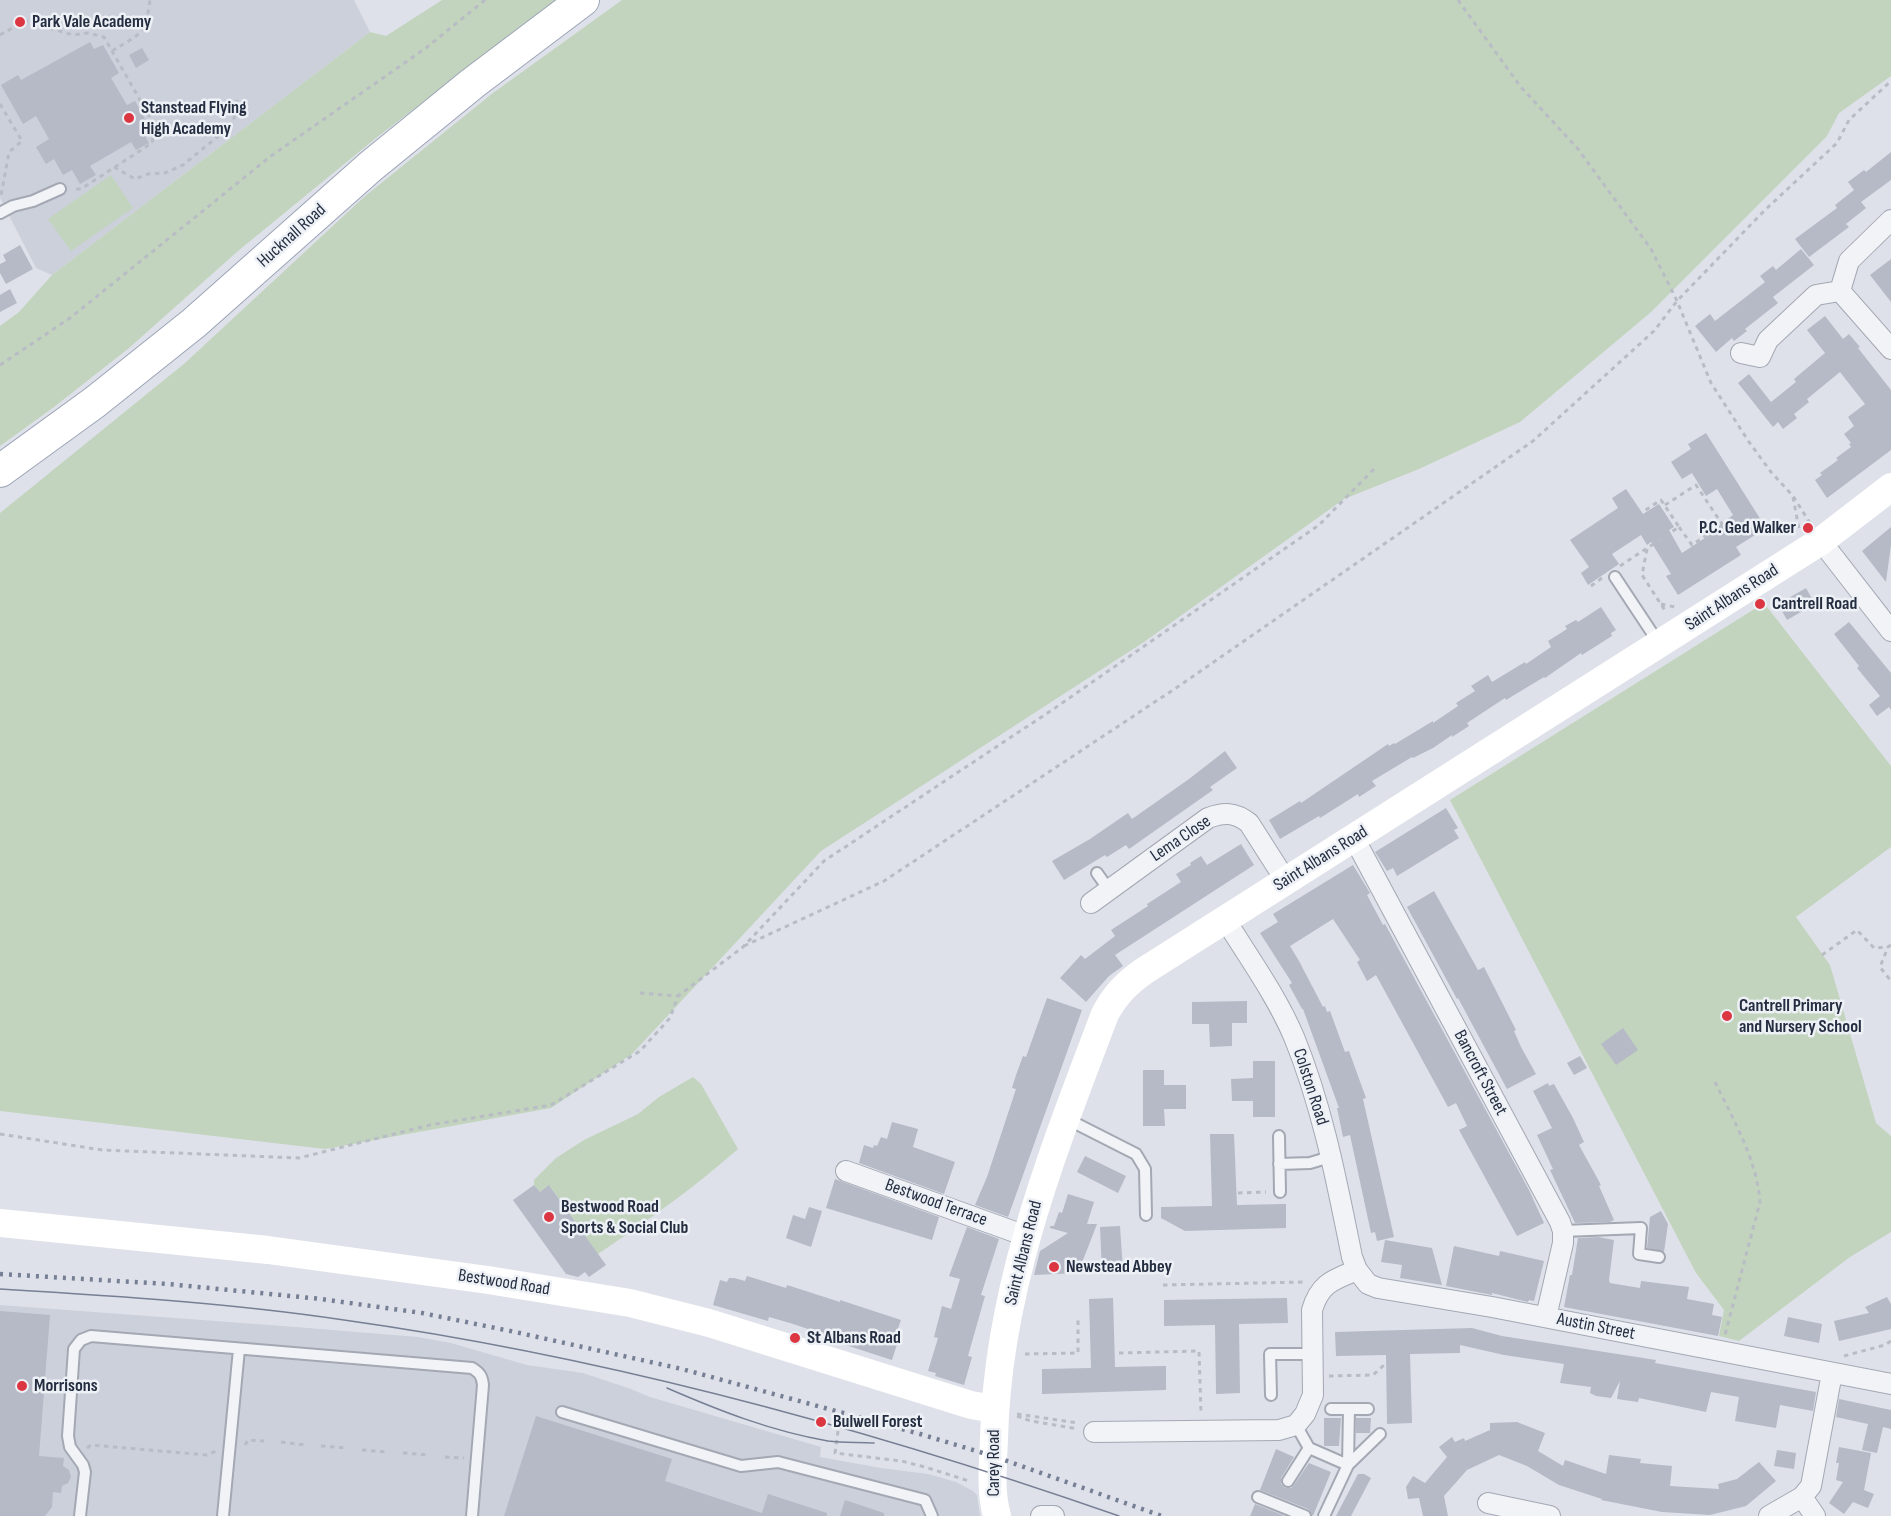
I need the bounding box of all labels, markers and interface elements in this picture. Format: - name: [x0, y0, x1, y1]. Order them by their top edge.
- place label: Park Vale Academy: [32, 11, 151, 33]
- marker: Park Vale Academy: [13, 15, 27, 29]
- place label: Stanstead Flying High Academy: [141, 97, 247, 140]
- marker: Stanstead Flying High Academy: [122, 111, 136, 125]
- street label: Hucknall Road: [253, 200, 331, 272]
- place label: P.C. Ged Walker: [1699, 517, 1796, 539]
- marker: P.C. Ged Walker: [1801, 521, 1815, 535]
- street label: Saint Albans Road: [1681, 560, 1783, 636]
- place label: Cantrell Road: [1772, 593, 1857, 615]
- marker: Cantrell Road: [1753, 597, 1767, 611]
- street label: Lema Close: [1147, 811, 1215, 867]
- street label: Saint Albans Road: [1270, 822, 1372, 896]
- place label: Cantrell Primary and Nursery School: [1739, 995, 1862, 1038]
- marker: Cantrell Primary and Nursery School: [1720, 1009, 1734, 1023]
- street label: Bancroft Street: [1448, 1027, 1512, 1119]
- street label: Colston Road: [1287, 1046, 1333, 1128]
- street label: Bestwood Terrace: [882, 1175, 990, 1231]
- place label: Bestwood Road Sports & Social Club: [561, 1196, 688, 1238]
- street label: Saint Albans Road: [1001, 1199, 1047, 1307]
- marker: Bestwood Road Sports & Social Club: [542, 1210, 556, 1224]
- place label: Newstead Abbey: [1066, 1256, 1172, 1278]
- marker: Newstead Abbey: [1047, 1260, 1061, 1274]
- street label: Bestwood Road: [457, 1265, 551, 1301]
- street label: Austin Street: [1555, 1309, 1637, 1345]
- place label: St Albans Road: [807, 1327, 901, 1349]
- marker: St Albans Road: [788, 1331, 802, 1345]
- place label: Morrisons: [34, 1375, 98, 1397]
- marker: Morrisons: [15, 1379, 29, 1393]
- place label: Bulwell Forest: [833, 1411, 922, 1433]
- marker: Bulwell Forest: [814, 1415, 828, 1429]
- street label: Carey Road: [983, 1429, 1005, 1497]

